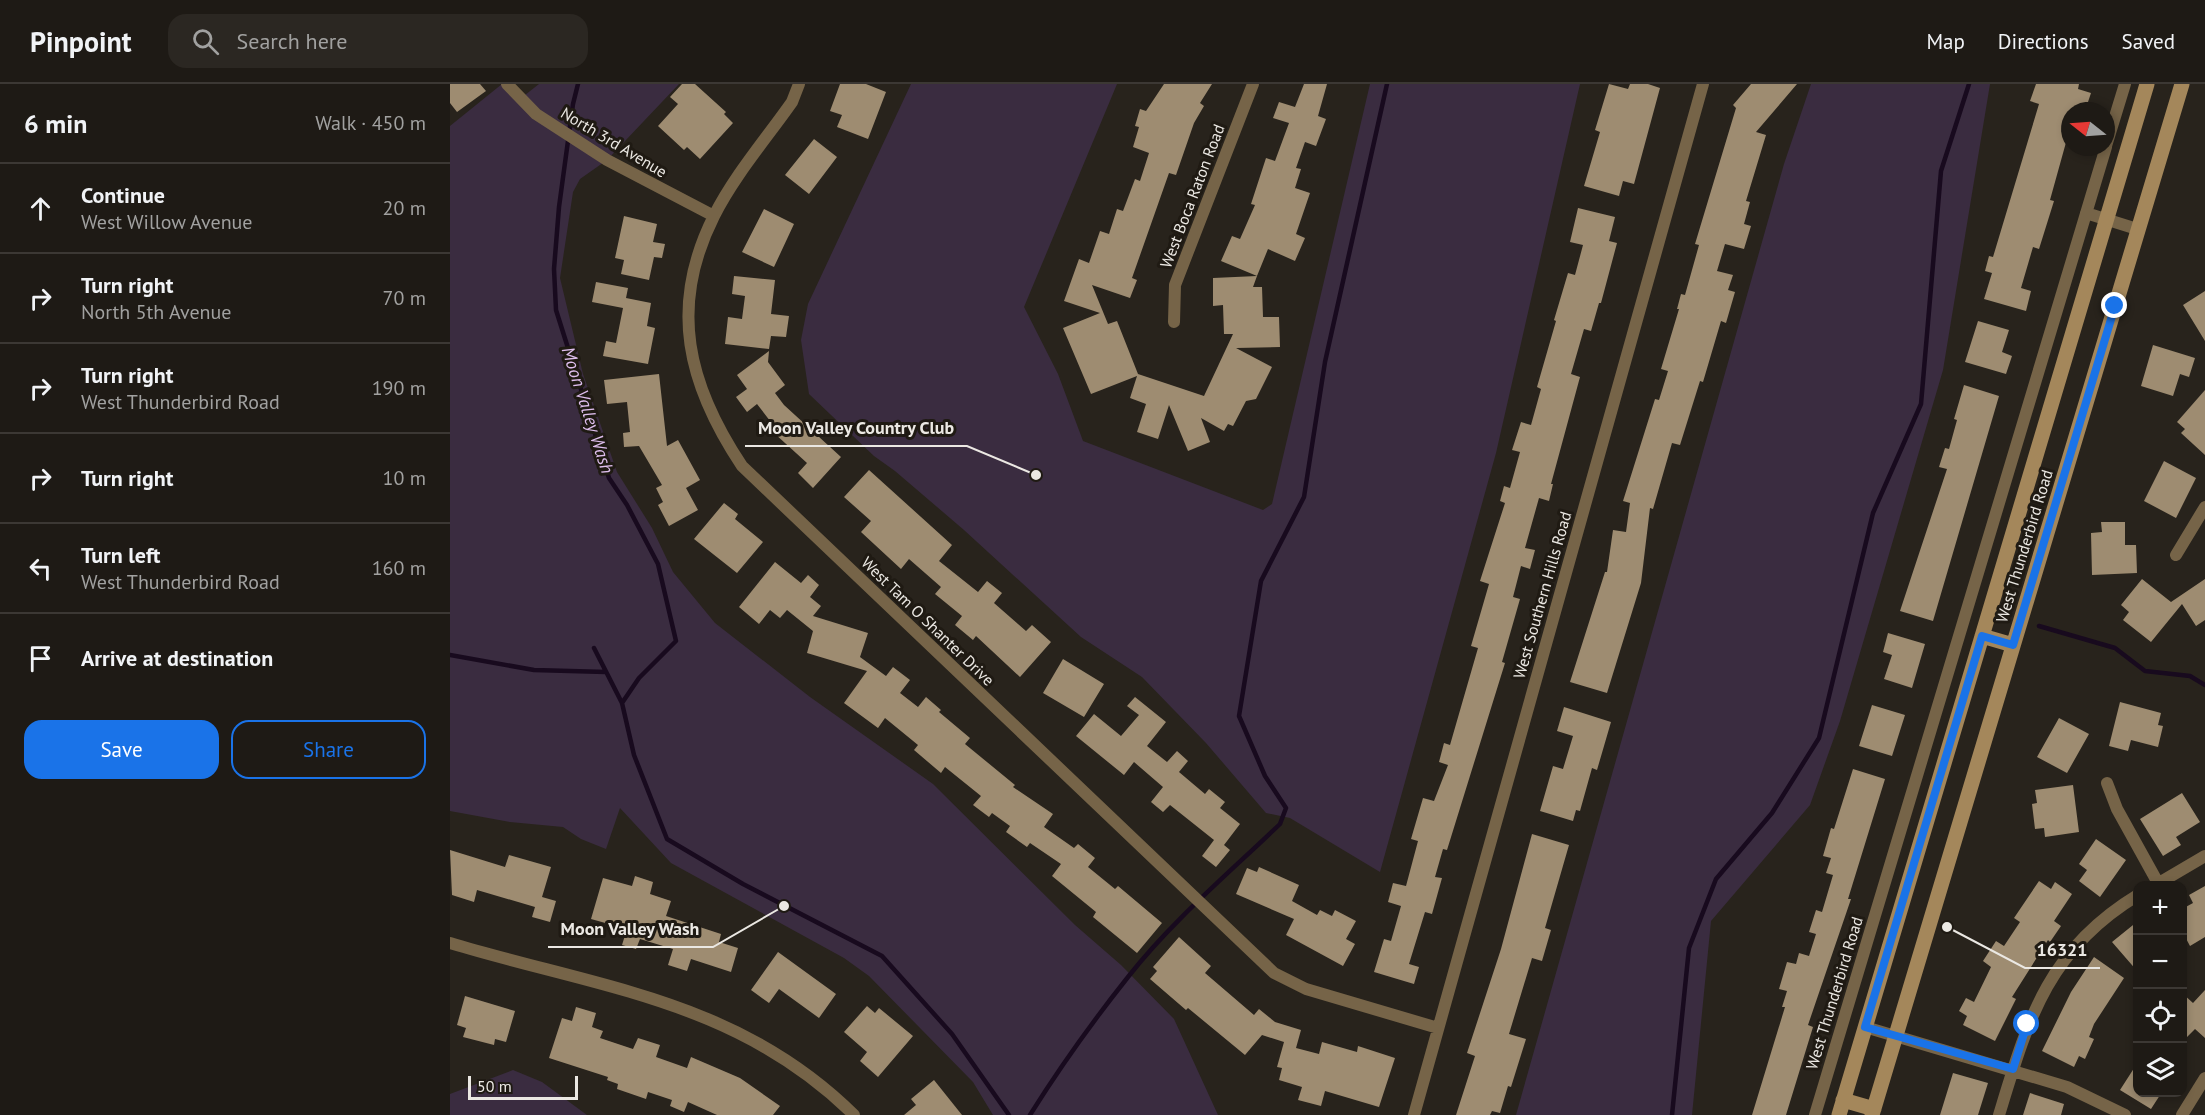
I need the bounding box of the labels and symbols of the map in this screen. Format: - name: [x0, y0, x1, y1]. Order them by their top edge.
- street label: North 3rd Avenue: [557, 102, 671, 182]
- north arrow: [2061, 102, 2115, 156]
- street label: West Boca Raton Road: [1155, 121, 1229, 271]
- route end: [2101, 292, 2127, 318]
- water label: Moon Valley Wash: [557, 344, 619, 476]
- callout: Moon Valley Country Club: [745, 410, 967, 446]
- text: Moon Valley Country Club: [758, 416, 954, 439]
- street label: West Thunderbird Road: [1991, 467, 2057, 625]
- street label: West Southern Hills Road: [1509, 509, 1575, 681]
- street label: West Tam O Shanter Drive: [857, 552, 999, 690]
- callout: Moon Valley Wash: [548, 911, 713, 947]
- street label: West Thunderbird Road: [1801, 914, 1867, 1072]
- text: Moon Valley Wash: [561, 917, 699, 940]
- callout: 16321: [2025, 932, 2100, 968]
- text: 16321: [2036, 938, 2088, 961]
- route start: [2013, 1010, 2039, 1036]
- scale bar: [468, 1073, 578, 1100]

